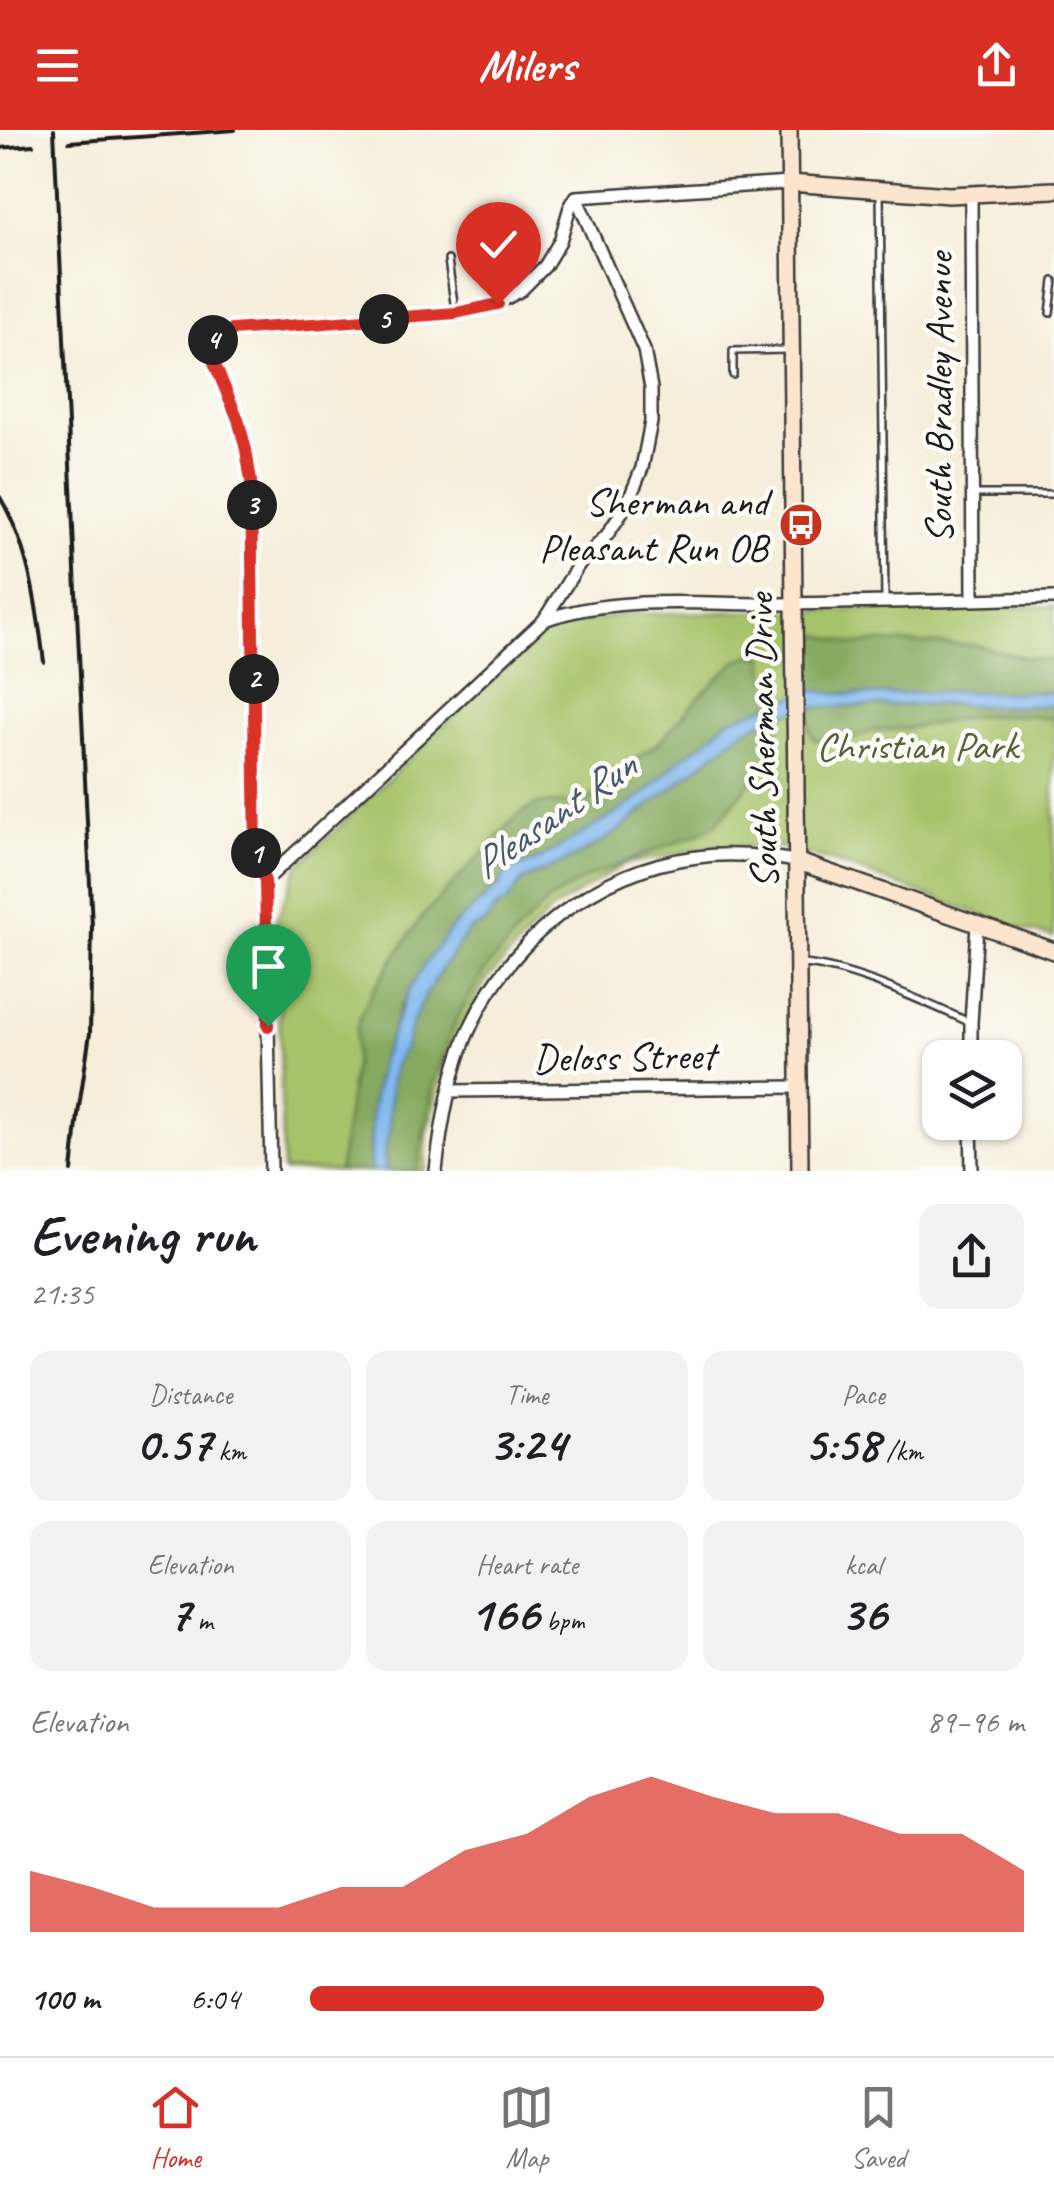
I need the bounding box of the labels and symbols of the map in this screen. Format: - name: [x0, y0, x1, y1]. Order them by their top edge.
- pin: [456, 202, 541, 305]
- street label: South Bradley Avenue: [914, 249, 964, 544]
- pin: 5: [359, 294, 409, 344]
- pin: 4: [188, 315, 238, 365]
- place label: Sherman and Pleasant Run OB: [539, 477, 773, 573]
- pin: 3: [227, 480, 277, 530]
- bus stop icon: Sherman and Pleasant Run OB: [778, 502, 824, 548]
- street label: South Sherman Drive: [734, 590, 790, 889]
- pin: 2: [229, 654, 279, 704]
- park label: Christian Park: [816, 721, 1021, 771]
- water label: Pleasant Run: [462, 738, 649, 891]
- pin: 1: [231, 828, 281, 878]
- pin: [226, 924, 311, 1027]
- street label: Deloss Street: [533, 1030, 721, 1084]

